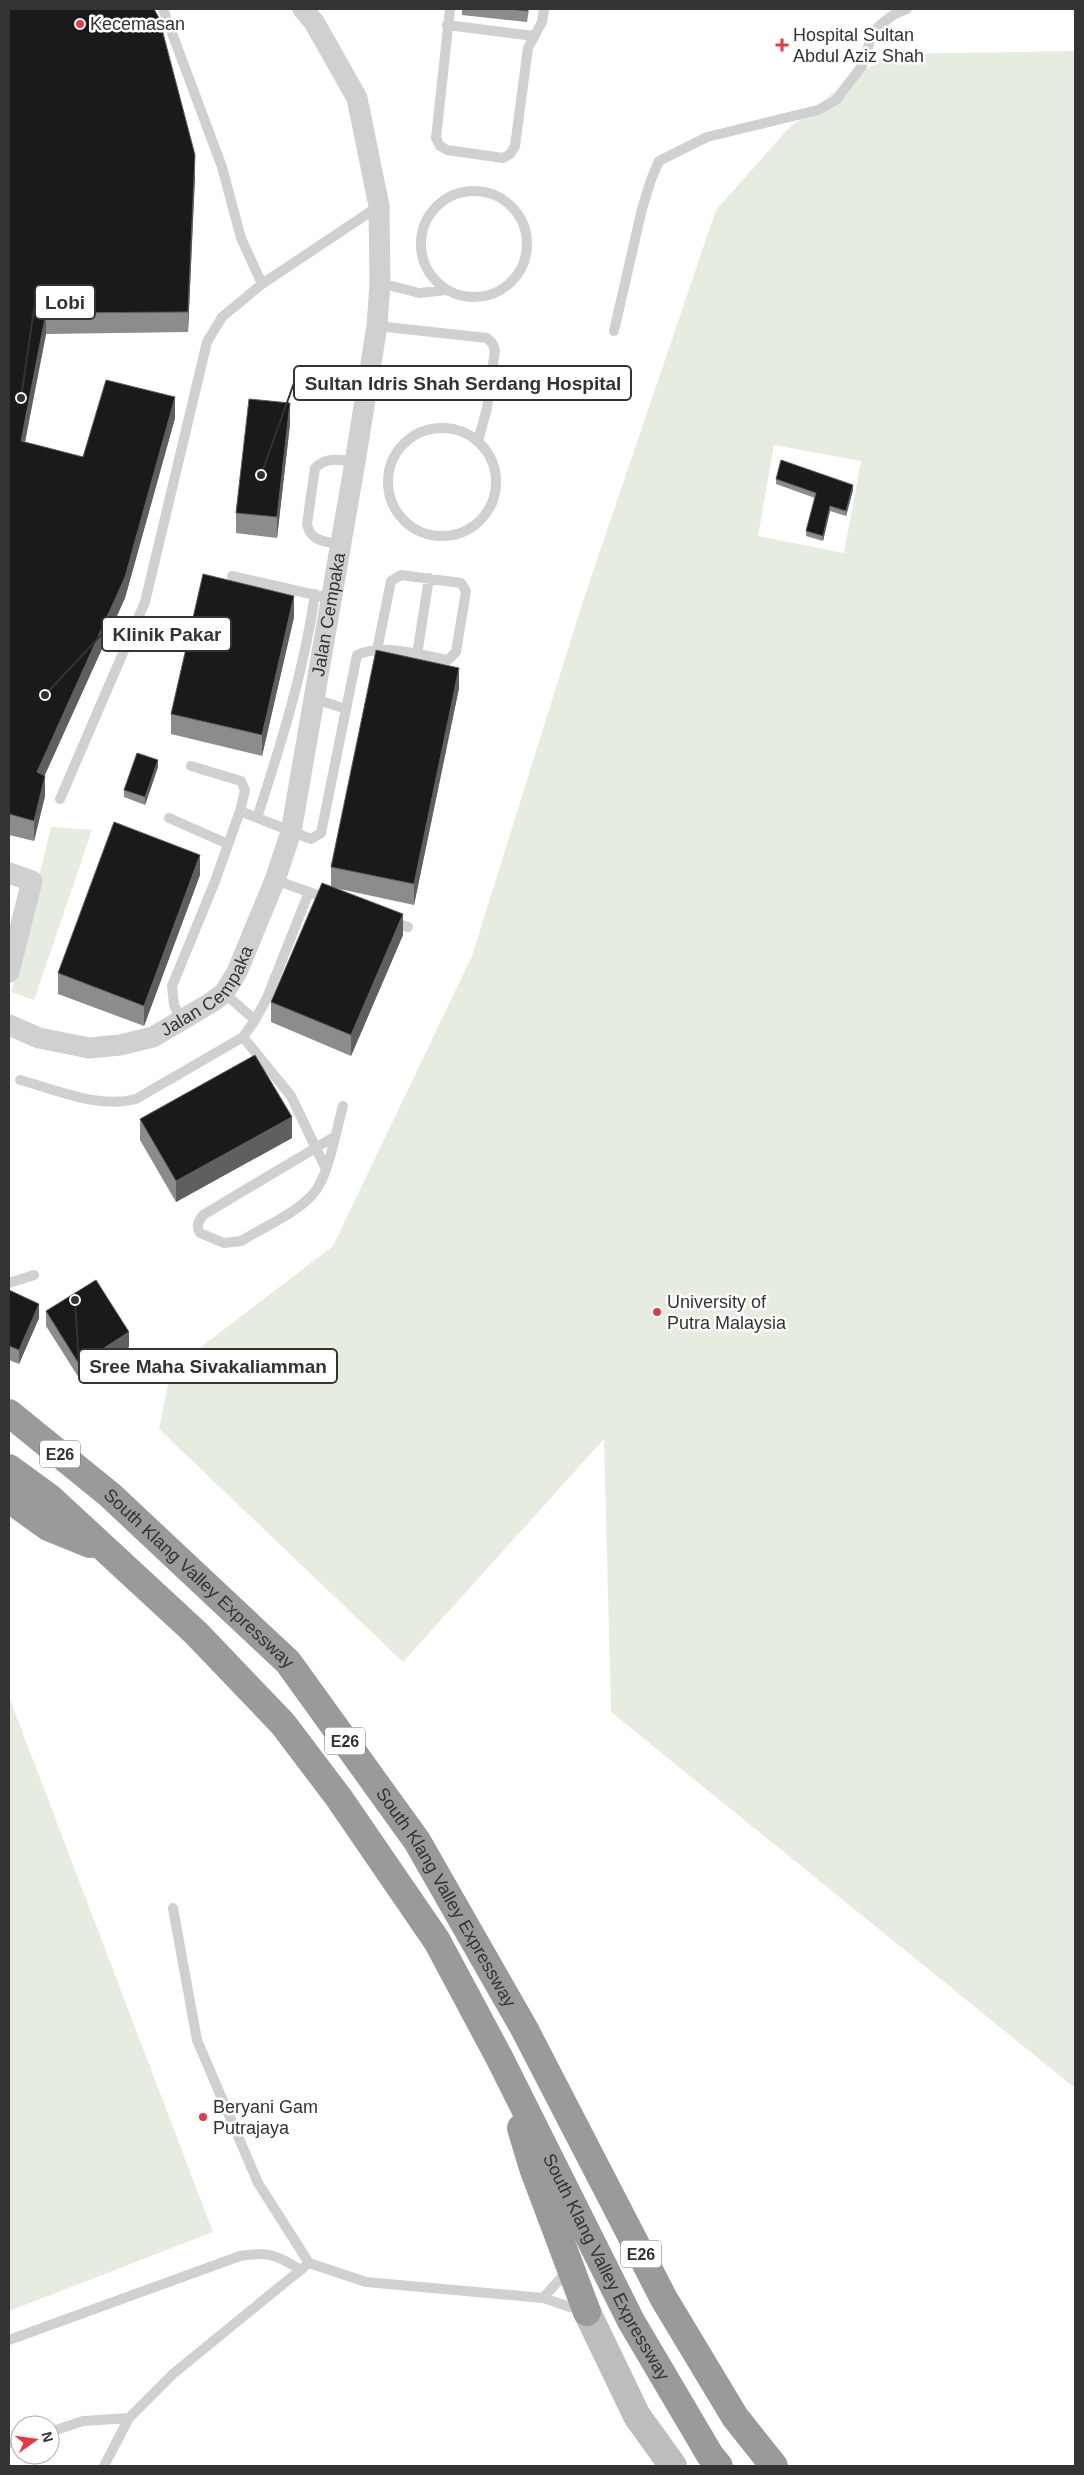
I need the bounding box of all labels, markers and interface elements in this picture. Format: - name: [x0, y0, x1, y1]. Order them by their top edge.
- place label: Kecemasan: [90, 14, 185, 34]
- marker: Kecemasan: [74, 18, 86, 30]
- place label: Hospital Sultan Abdul Aziz Shah: [793, 25, 924, 66]
- marker: Hospital Sultan Abdul Aziz Shah: [775, 38, 789, 52]
- callout: Lobi: [35, 285, 95, 319]
- text: Lobi: [45, 292, 85, 313]
- callout: Sultan Idris Shah Serdang Hospital: [294, 366, 631, 400]
- text: Sultan Idris Shah Serdang Hospital: [305, 373, 621, 394]
- street label: Jalan Cempaka: [308, 550, 349, 678]
- callout: Klinik Pakar: [102, 617, 231, 651]
- text: Klinik Pakar: [113, 624, 222, 645]
- street label: Jalan Cempaka: [157, 942, 257, 1040]
- place label: University of Putra Malaysia: [667, 1292, 787, 1333]
- marker: University of Putra Malaysia: [651, 1306, 663, 1318]
- callout: Sree Maha Sivakaliamman: [79, 1349, 337, 1383]
- text: Sree Maha Sivakaliamman: [89, 1356, 327, 1377]
- road number: E26: [40, 1440, 80, 1468]
- street label: South Klang Valley Expressway: [100, 1485, 298, 1672]
- road number: E26: [325, 1728, 365, 1754]
- street label: South Klang Valley Expressway: [372, 1784, 520, 2011]
- place label: Beryani Gam Putrajaya: [213, 2097, 318, 2138]
- marker: Beryani Gam Putrajaya: [197, 2111, 209, 2123]
- street label: South Klang Valley Expressway: [539, 2150, 674, 2384]
- road number: E26: [621, 2240, 661, 2268]
- north arrow: [10, 2415, 60, 2465]
- text: N: [39, 2430, 57, 2444]

